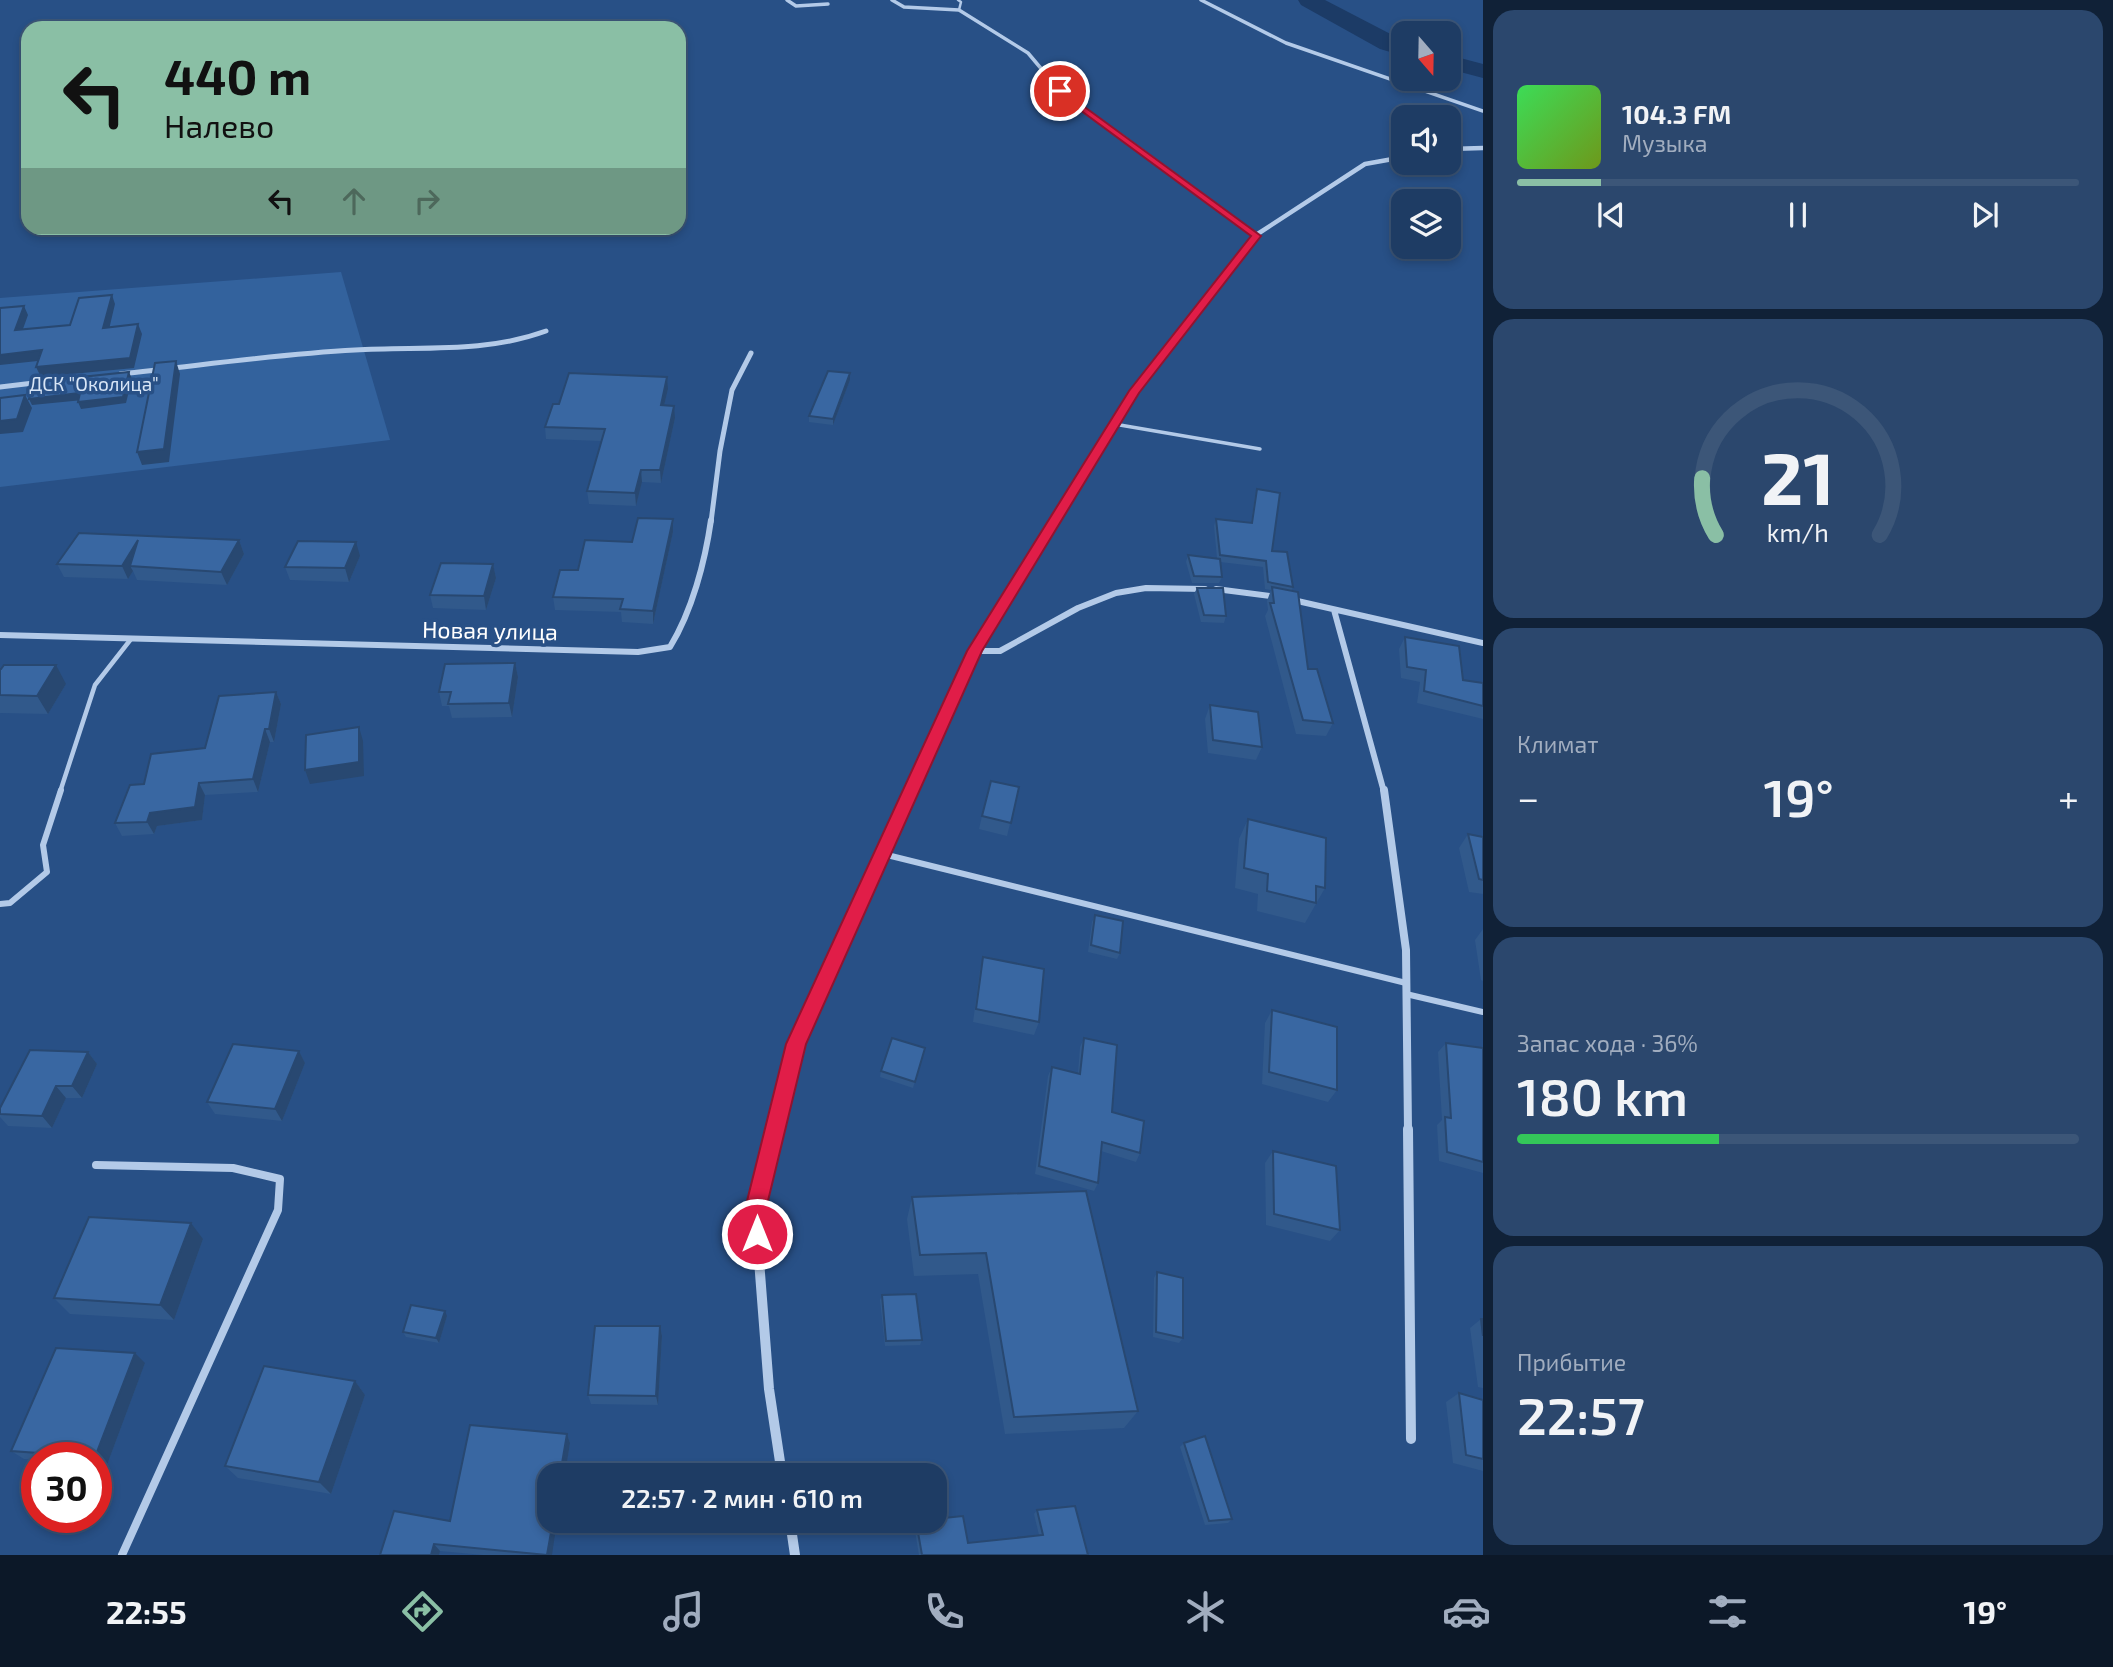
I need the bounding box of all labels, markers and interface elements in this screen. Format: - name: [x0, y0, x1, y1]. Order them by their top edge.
- north arrow: [1391, 21, 1461, 91]
- map controls: [1391, 21, 1461, 259]
- text: 440 m: [164, 46, 311, 105]
- icon: left: [49, 49, 140, 140]
- pin: [1030, 61, 1090, 121]
- icon: arrive: [1041, 72, 1079, 110]
- text: 104.3 FM: [1622, 98, 1731, 129]
- button: sound: [1391, 105, 1461, 175]
- text: Налево: [164, 106, 274, 144]
- text: Музыка: [1622, 129, 1707, 157]
- icon: left: [262, 182, 300, 220]
- icon: ahead: [335, 182, 373, 220]
- icon: right: [408, 182, 446, 220]
- button: layers: [1391, 189, 1461, 259]
- icon: previous: [1592, 196, 1630, 234]
- icon: pause: [1779, 196, 1817, 234]
- icon: next: [1966, 196, 2004, 234]
- park label: ДСК "Околица": [29, 372, 159, 395]
- text: 21: [1761, 432, 1835, 520]
- text: km/h: [1767, 516, 1829, 546]
- street label: Новая улица: [422, 615, 558, 646]
- text: Климат: [1517, 730, 1598, 758]
- text: 19°: [1763, 765, 1834, 827]
- text: −: [1517, 774, 1539, 820]
- text: +: [2058, 774, 2079, 820]
- text: Запас хода · 36%: [1517, 1029, 1698, 1057]
- text: 180 km: [1517, 1064, 1688, 1126]
- position arrow: [720, 1197, 794, 1271]
- text: Прибытие: [1517, 1348, 1626, 1376]
- text: 22:57: [1517, 1383, 1645, 1445]
- speed limit sign: 30: [21, 1442, 112, 1533]
- text: 22:57 · 2 мин · 610 m: [621, 1482, 863, 1513]
- icon: directions: [398, 1587, 447, 1636]
- icon: music: [659, 1587, 708, 1636]
- icon: phone: [920, 1587, 969, 1636]
- icon: climate: [1181, 1587, 1230, 1636]
- icon: car: [1442, 1587, 1491, 1636]
- icon: filters: [1703, 1587, 1752, 1636]
- text: 22:55: [106, 1592, 187, 1630]
- text: 19°: [1963, 1592, 2007, 1630]

